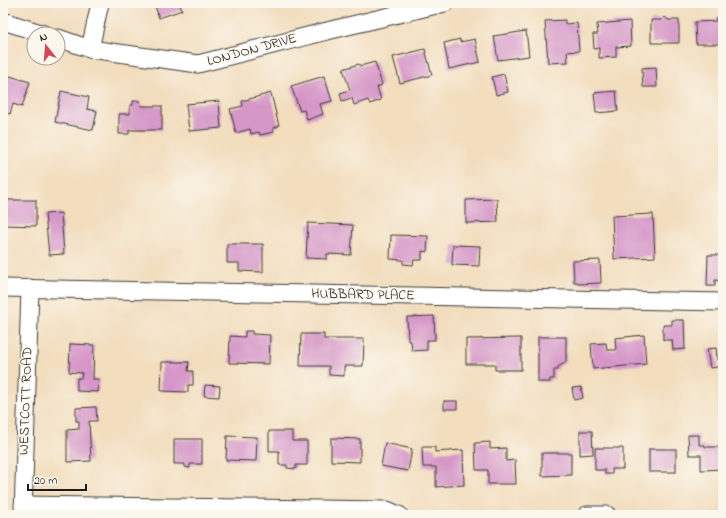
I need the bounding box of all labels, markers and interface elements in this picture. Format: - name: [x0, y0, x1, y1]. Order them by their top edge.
- north arrow: [26, 26, 66, 66]
- street label: LONDON DRIVE: [205, 28, 299, 72]
- text: N: [37, 29, 49, 46]
- street label: HUBBARD PLACE: [311, 284, 415, 306]
- street label: WESTCOTT ROAD: [14, 346, 38, 456]
- scale bar: [28, 466, 86, 492]
- text: 20 m: [34, 472, 57, 490]

